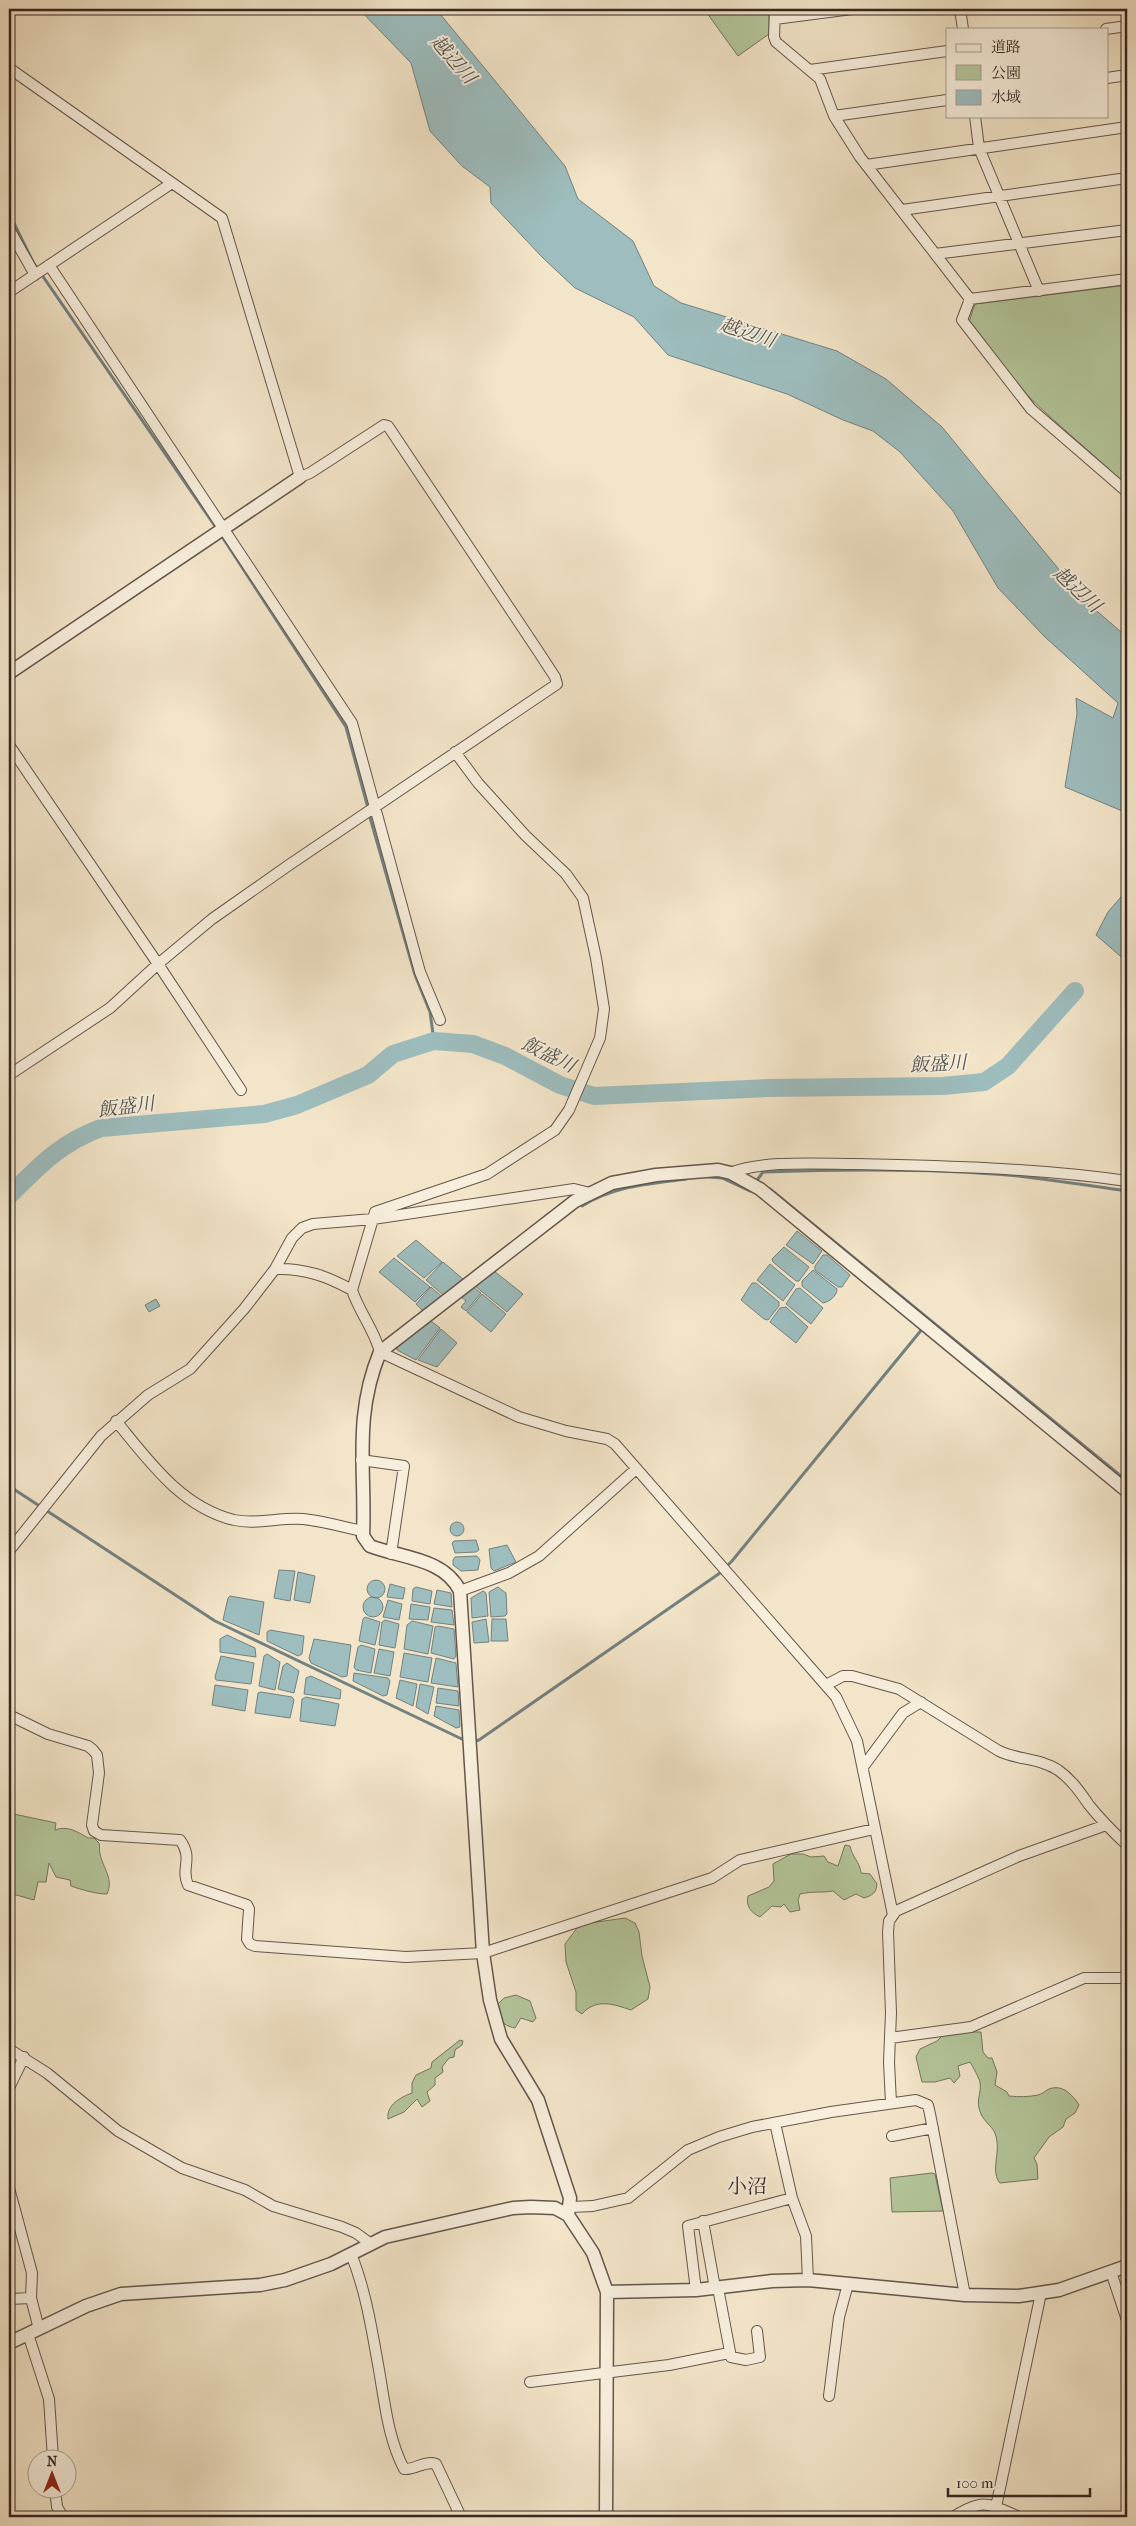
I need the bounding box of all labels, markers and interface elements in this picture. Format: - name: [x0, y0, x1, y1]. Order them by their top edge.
- legend: [946, 28, 1108, 118]
- water label: 越辺川: [426, 31, 482, 90]
- text: 道路: [991, 38, 1021, 56]
- text: 公園: [991, 64, 1021, 82]
- text: 水域: [991, 88, 1021, 106]
- water label: 越辺川: [717, 314, 780, 353]
- water label: 越辺川: [1049, 562, 1107, 619]
- water label: 飯盛川: [518, 1033, 581, 1078]
- water label: 飯盛川: [909, 1051, 969, 1076]
- water label: 飯盛川: [96, 1092, 158, 1121]
- district label: 小沼: [727, 2175, 767, 2198]
- north arrow: [28, 2448, 78, 2498]
- text: N: [47, 2453, 58, 2470]
- scale bar: [948, 2466, 1091, 2498]
- text: 100 m: [956, 2474, 994, 2492]

